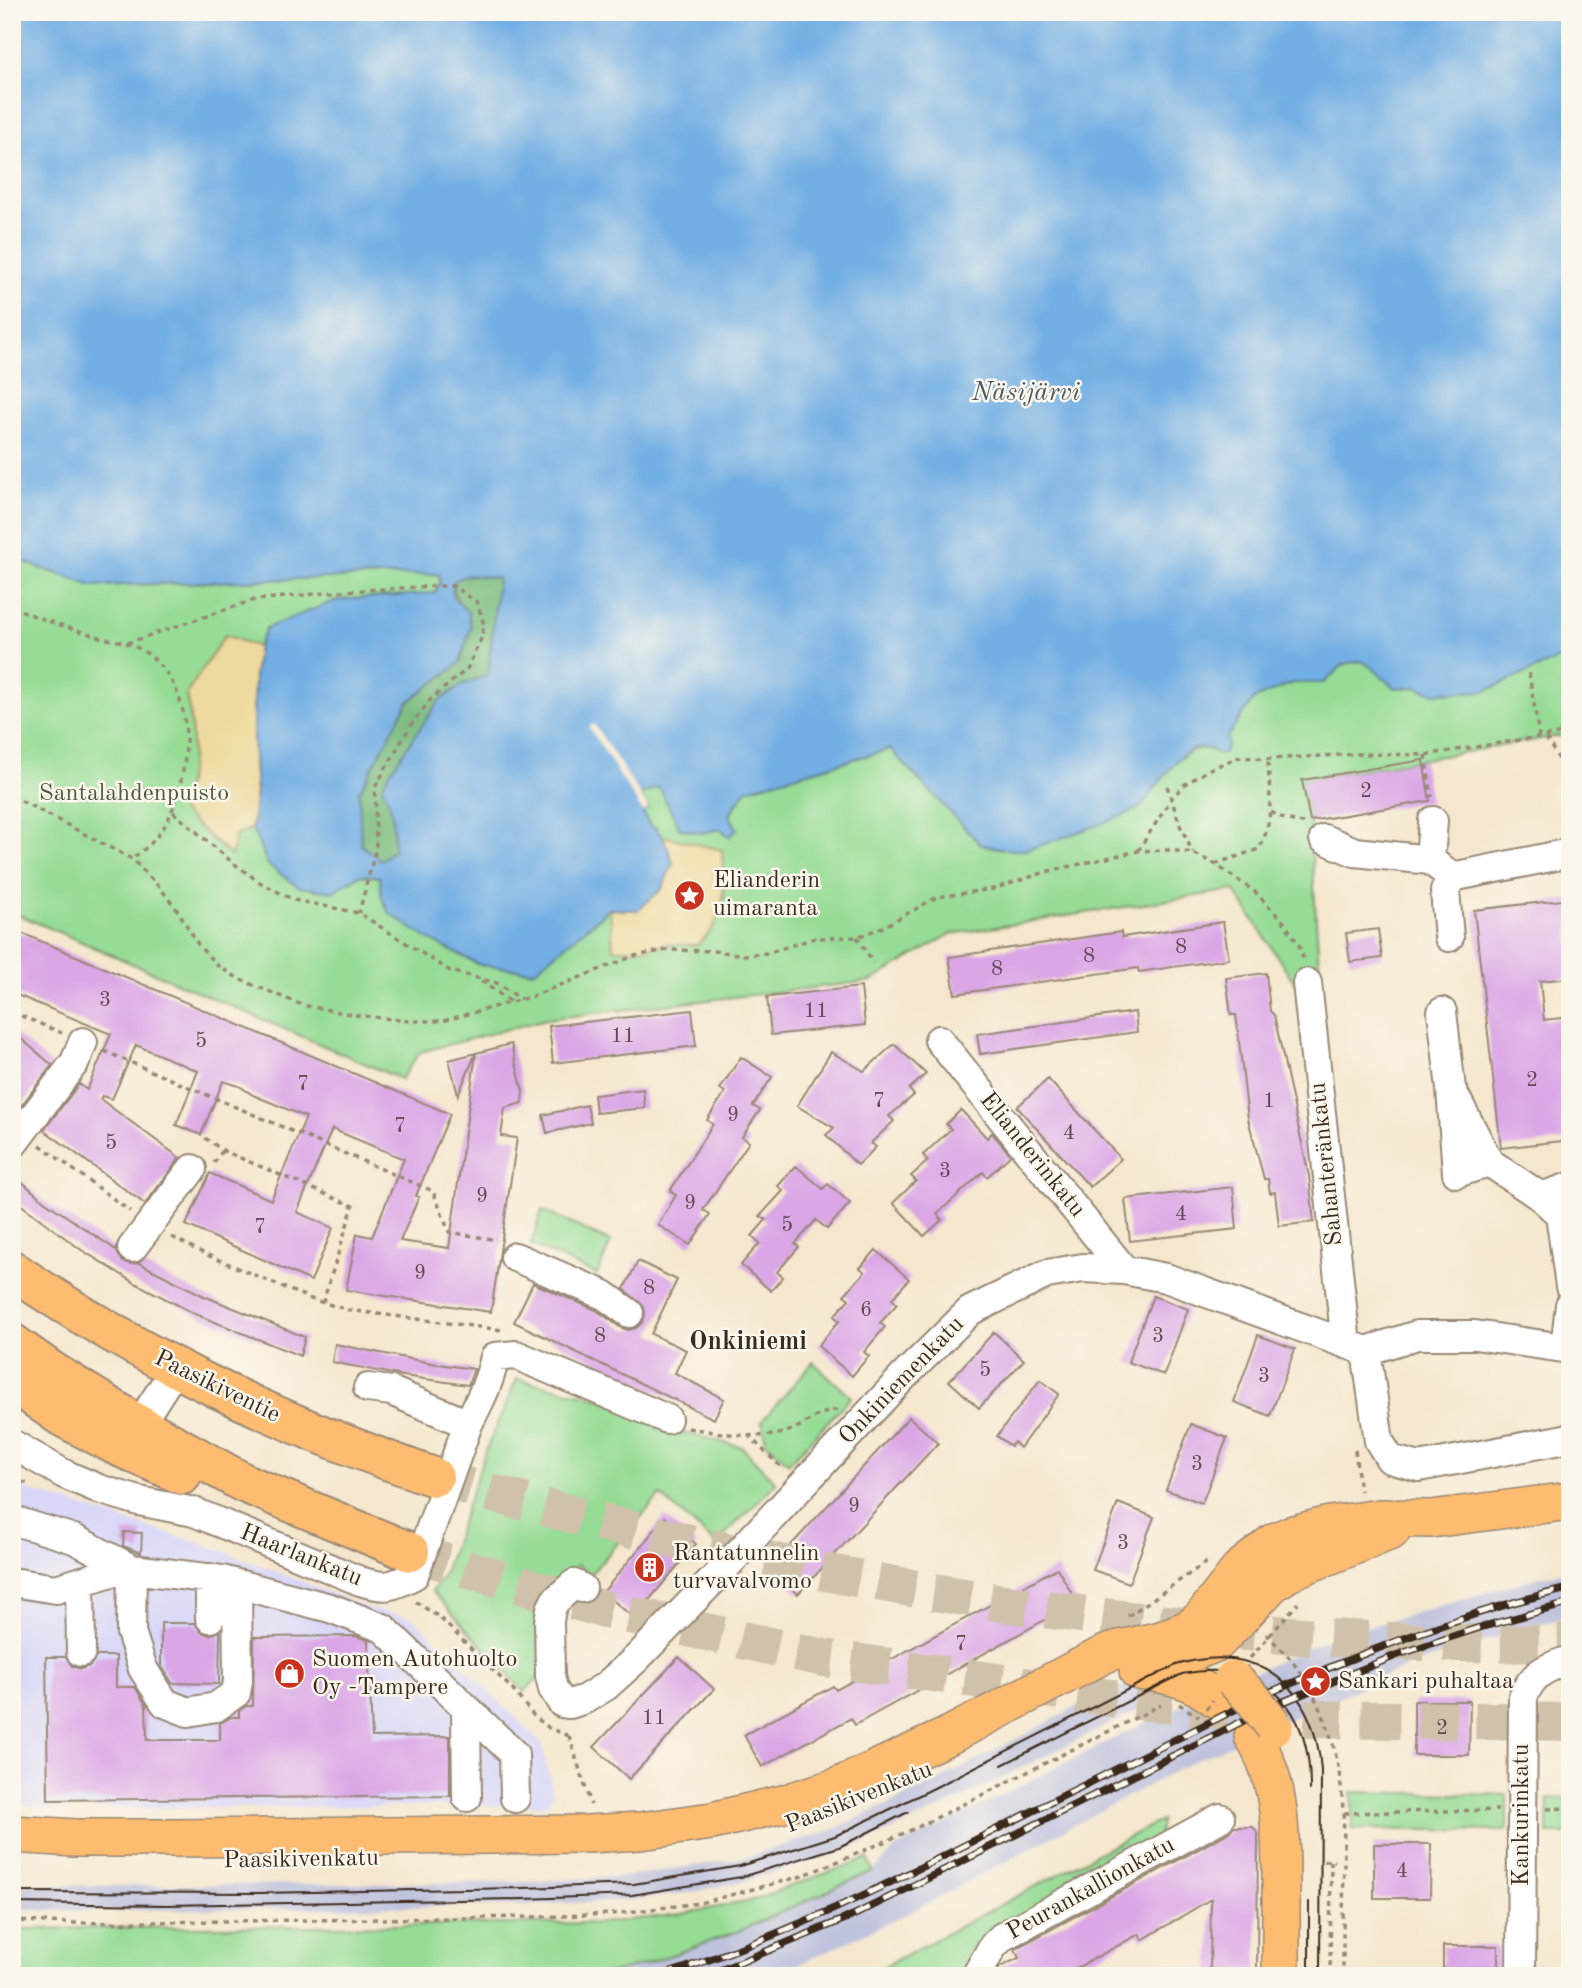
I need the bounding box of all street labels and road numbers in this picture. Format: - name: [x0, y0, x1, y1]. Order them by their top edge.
- street label: Sahanteränkatu: [1306, 1081, 1348, 1247]
- street label: Elianderinkatu: [975, 1088, 1089, 1222]
- street label: Onkiniemenkatu: [835, 1312, 969, 1450]
- street label: Paasikiventie: [150, 1346, 284, 1428]
- street label: Haarlankatu: [237, 1521, 366, 1591]
- street label: Kankurinkatu: [1510, 1743, 1534, 1887]
- street label: Paasikivenkatu: [782, 1758, 936, 1838]
- street label: Peurankallionkatu: [1003, 1833, 1179, 1945]
- street label: Paasikivenkatu: [223, 1847, 379, 1873]

